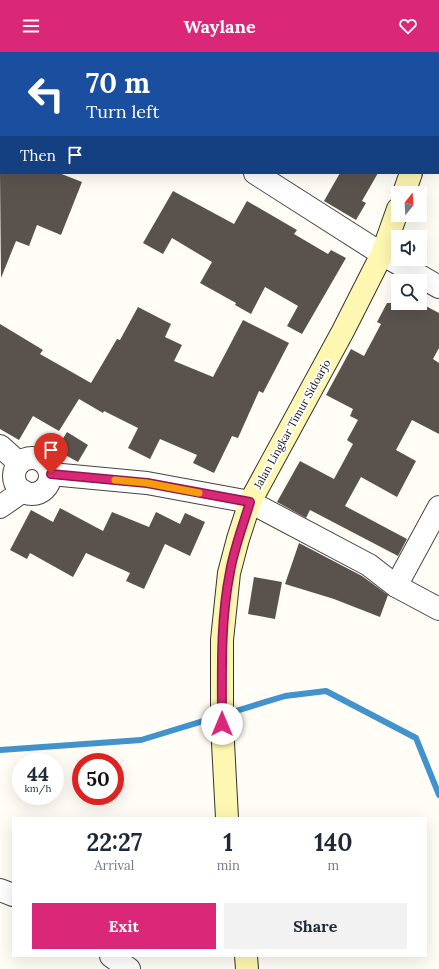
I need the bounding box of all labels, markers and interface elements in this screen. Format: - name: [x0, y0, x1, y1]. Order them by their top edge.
- icon: menu: [20, 15, 42, 37]
- text: Waylane: [183, 15, 256, 38]
- icon: heart: [397, 15, 419, 37]
- text: 70 m: [86, 65, 150, 101]
- icon: left: [20, 68, 72, 120]
- text: Turn left: [86, 100, 159, 123]
- icon: arrive: [64, 144, 86, 166]
- text: Then: [20, 146, 56, 165]
- north arrow: [391, 186, 427, 222]
- map controls: [391, 186, 427, 310]
- button: sound: [391, 230, 427, 266]
- button: search: [391, 274, 427, 310]
- street label: Jalan Lingkar Timur Sidoarjo: [250, 357, 333, 492]
- pin: [34, 433, 68, 474]
- icon: arrive: [40, 439, 62, 461]
- position arrow: [201, 703, 243, 745]
- speed limit sign: 50: [72, 753, 124, 805]
- text: 44: [27, 761, 49, 786]
- text: km/h: [24, 782, 52, 795]
- text: 22:27: [87, 827, 142, 858]
- text: 1: [223, 827, 233, 858]
- text: 140: [314, 827, 352, 858]
- text: Arrival: [94, 857, 134, 874]
- text: min: [217, 857, 240, 874]
- text: m: [328, 857, 339, 874]
- button: Exit: [32, 903, 216, 949]
- button: Share: [224, 903, 407, 949]

